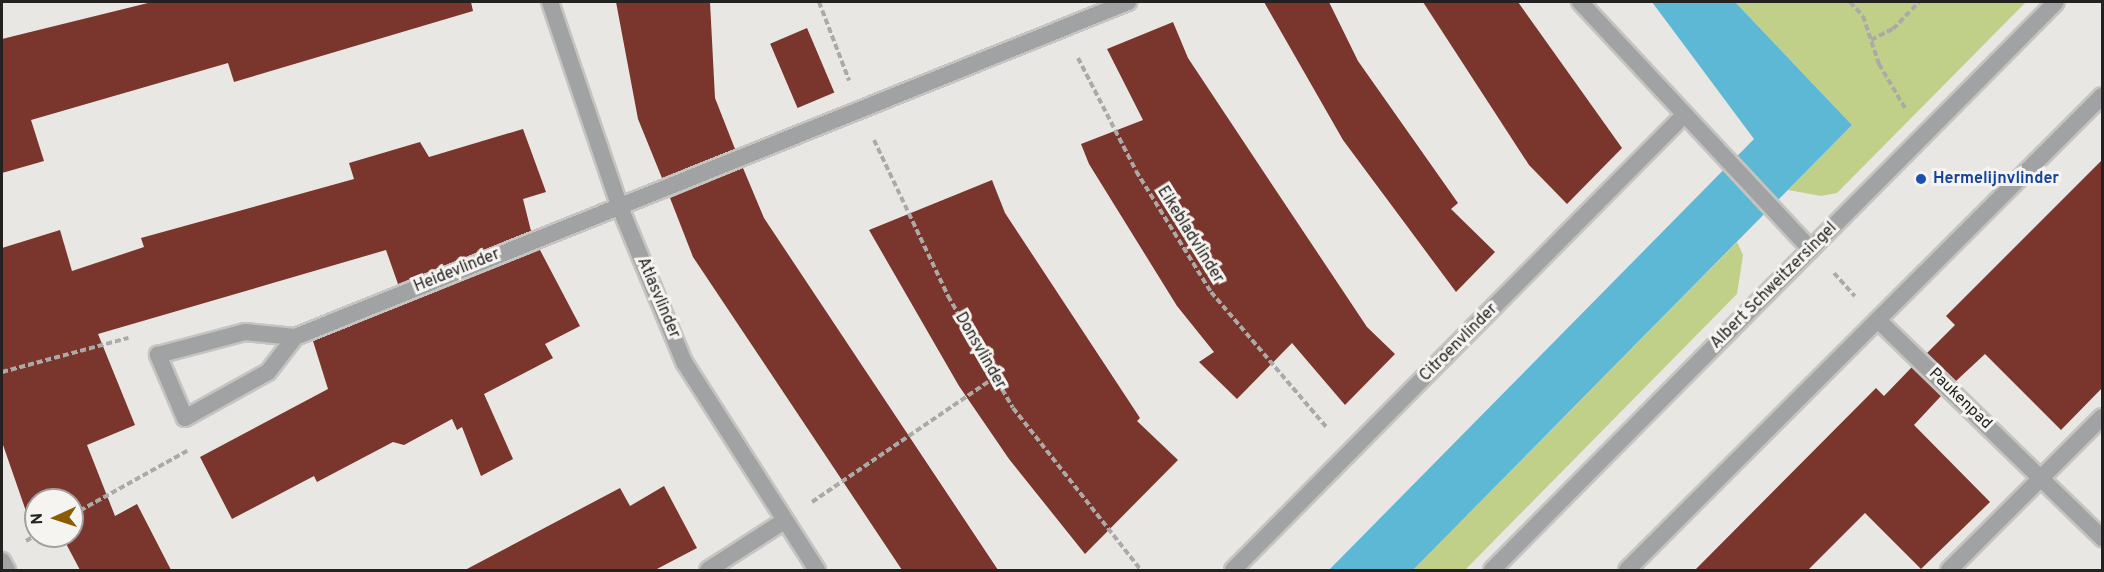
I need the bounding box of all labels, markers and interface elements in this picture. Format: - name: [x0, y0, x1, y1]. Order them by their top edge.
- place label: Hermelijnvlinder: [1933, 169, 2059, 189]
- marker: Hermelijnvlinder: [1914, 172, 1928, 186]
- street label: Eikebladvlinder: [1153, 183, 1227, 287]
- street label: Albert Schweitzersingel: [1707, 219, 1841, 353]
- street label: Heidevlinder: [411, 245, 503, 297]
- street label: Atlasvlinder: [632, 255, 684, 341]
- street label: Citroenvlinder: [1416, 300, 1502, 386]
- street label: Donsvlinder: [950, 309, 1010, 393]
- street label: Paukenpad: [1925, 364, 1995, 434]
- north arrow: [24, 488, 84, 548]
- text: N: [28, 513, 48, 525]

